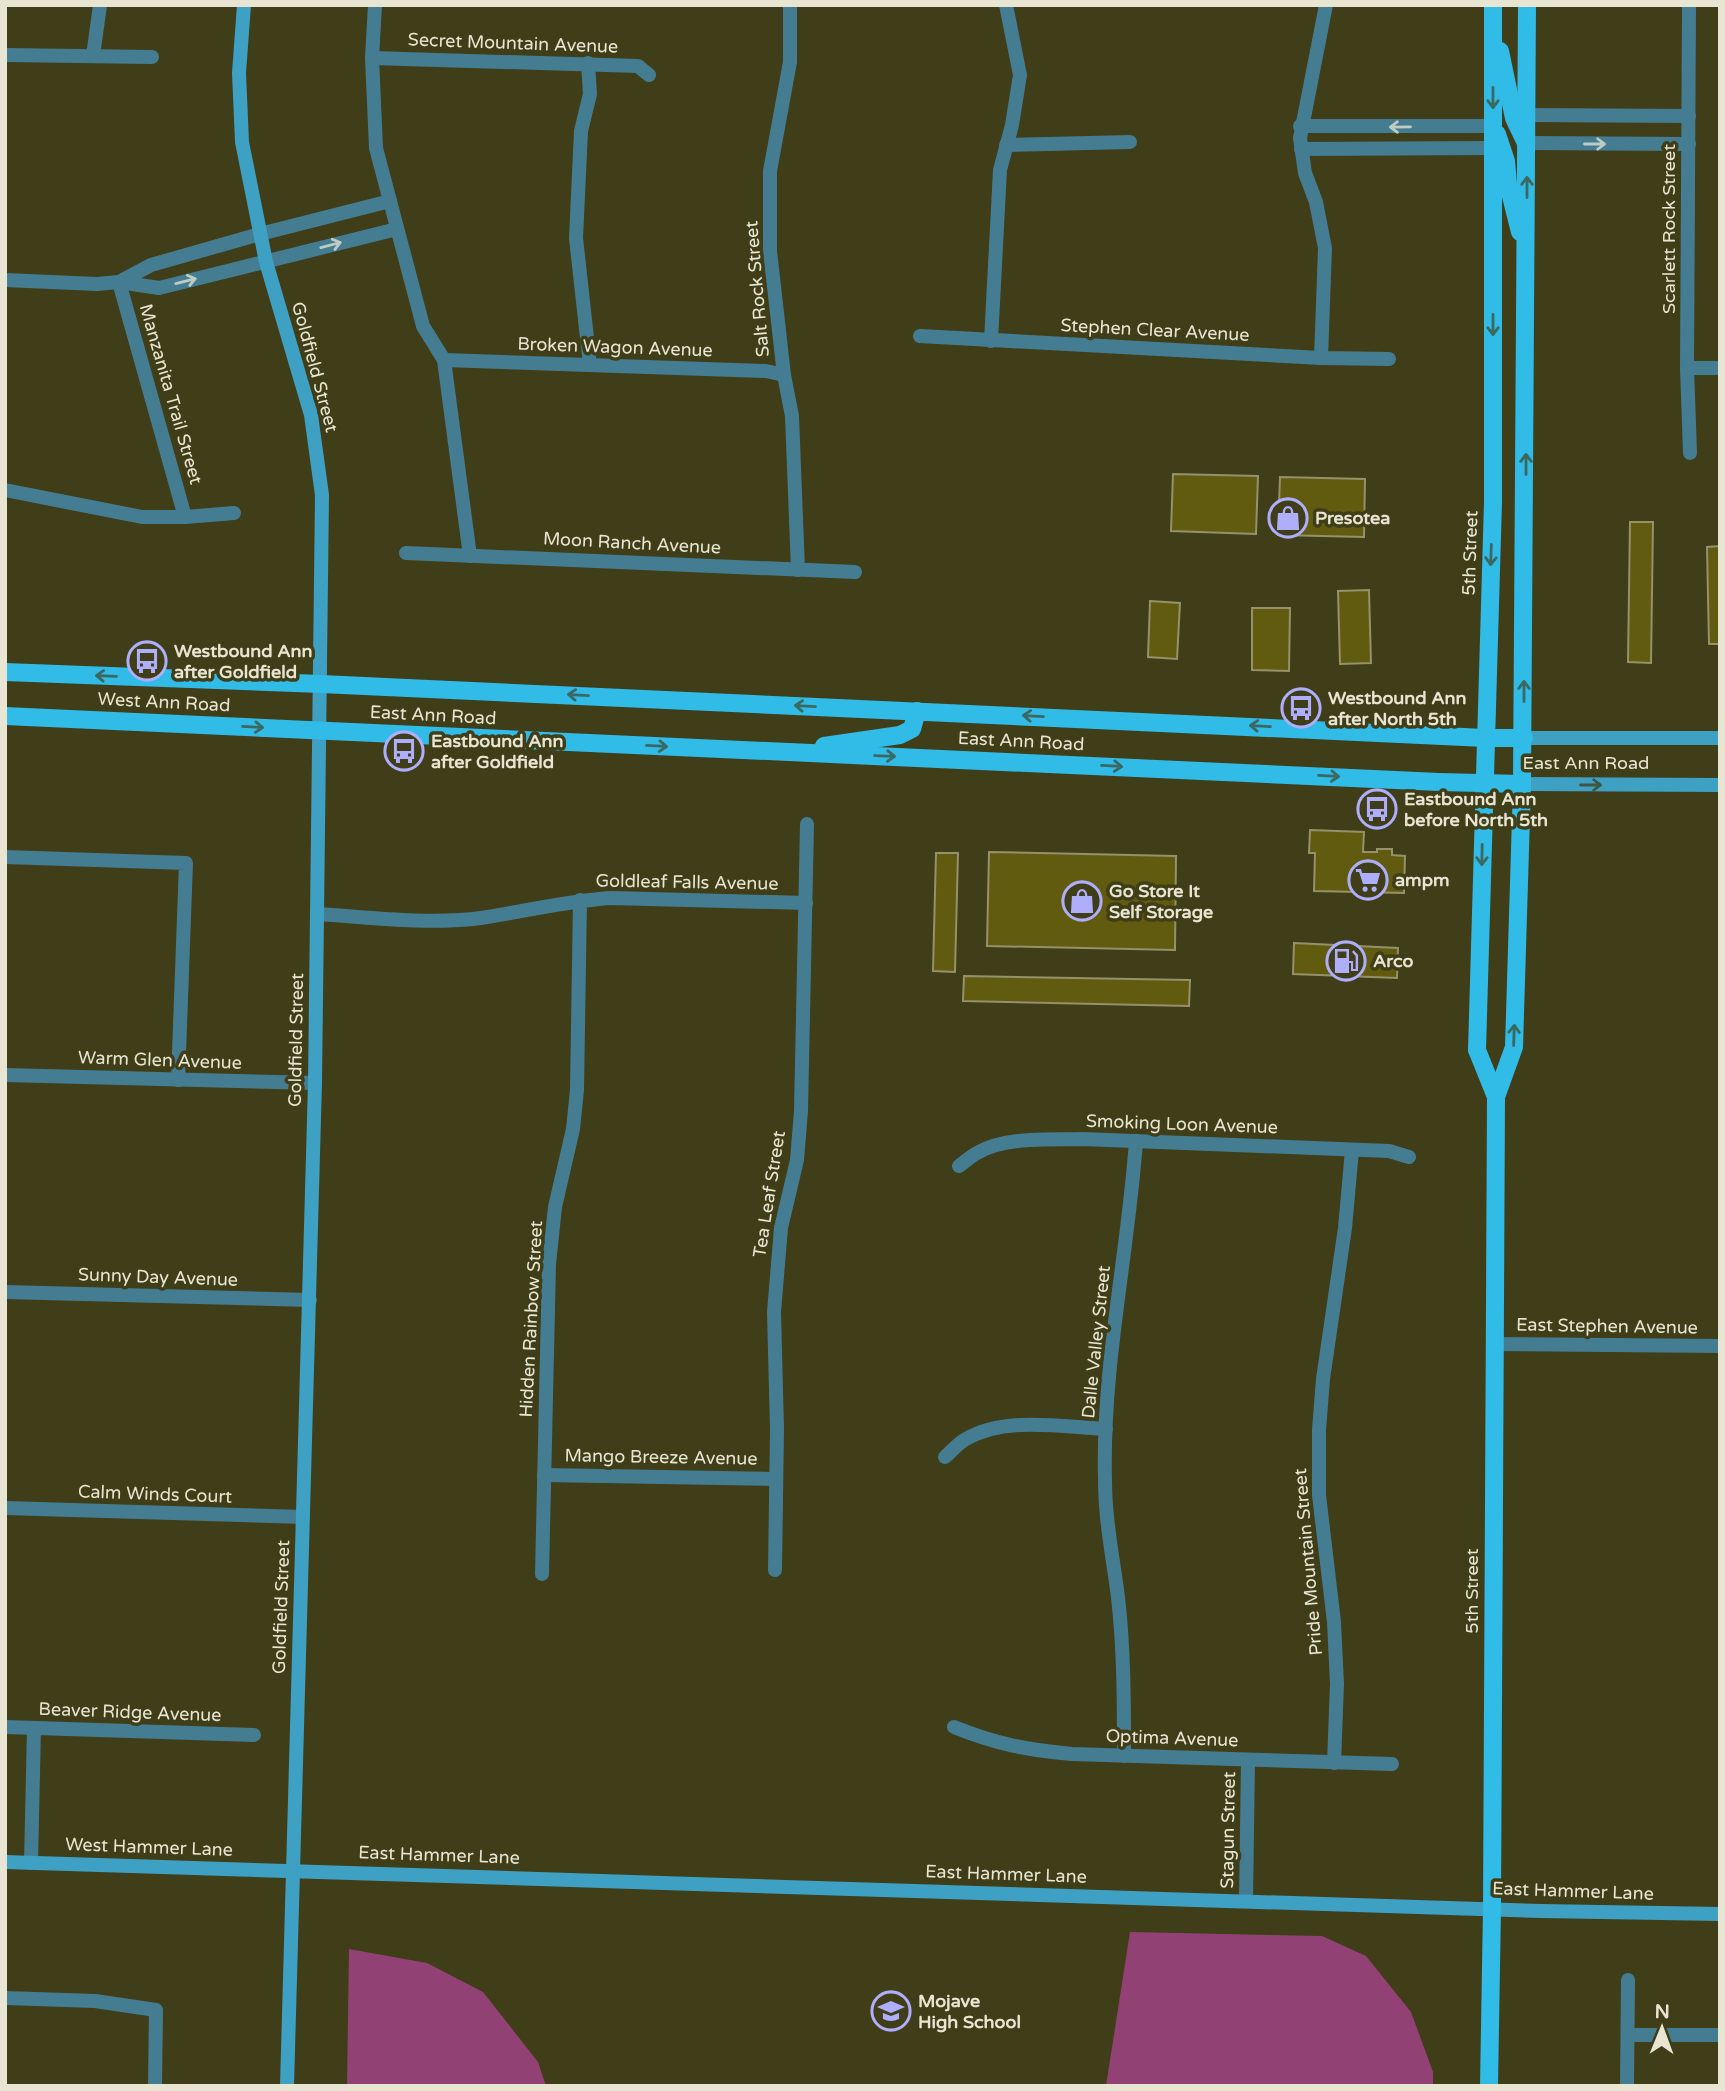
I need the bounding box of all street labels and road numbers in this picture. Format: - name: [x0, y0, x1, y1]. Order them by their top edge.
- street label: Secret Mountain Avenue: [407, 28, 619, 58]
- street label: Scarlett Rock Street: [1658, 144, 1680, 314]
- street label: Salt Rock Street: [740, 220, 774, 358]
- street label: Goldfield Street: [287, 299, 343, 435]
- street label: Manzanita Trail Street: [135, 301, 207, 487]
- street label: Stephen Clear Avenue: [1060, 314, 1250, 346]
- street label: Broken Wagon Avenue: [517, 333, 713, 361]
- street label: 5th Street: [1458, 510, 1482, 596]
- street label: Moon Ranch Avenue: [542, 527, 722, 559]
- street label: West Ann Road: [97, 688, 231, 716]
- street label: East Ann Road: [369, 701, 497, 729]
- street label: East Ann Road: [957, 727, 1085, 755]
- street label: East Ann Road: [1523, 752, 1649, 774]
- street label: Goldleaf Falls Avenue: [595, 869, 779, 895]
- street label: Goldfield Street: [284, 973, 308, 1107]
- street label: Warm Glen Avenue: [78, 1046, 242, 1074]
- street label: Smoking Loon Avenue: [1086, 1110, 1278, 1138]
- street label: Tea Leaf Street: [748, 1129, 790, 1259]
- street label: Hidden Rainbow Street: [515, 1220, 547, 1418]
- street label: Sunny Day Avenue: [78, 1263, 238, 1291]
- street label: Dalle Valley Street: [1077, 1264, 1115, 1420]
- street label: East Stephen Avenue: [1516, 1313, 1698, 1339]
- street label: Mango Breeze Avenue: [564, 1444, 758, 1470]
- street label: Pride Mountain Street: [1289, 1467, 1327, 1657]
- street label: Calm Winds Court: [77, 1480, 233, 1508]
- street label: Goldfield Street: [268, 1540, 294, 1674]
- street label: 5th Street: [1461, 1548, 1483, 1634]
- street label: Beaver Ridge Avenue: [38, 1698, 222, 1726]
- street label: Optima Avenue: [1105, 1725, 1239, 1751]
- street label: Stagun Street: [1216, 1771, 1240, 1889]
- street label: West Hammer Lane: [65, 1833, 233, 1861]
- street label: East Hammer Lane: [358, 1841, 520, 1869]
- street label: East Hammer Lane: [925, 1860, 1087, 1888]
- street label: East Hammer Lane: [1492, 1877, 1654, 1905]

